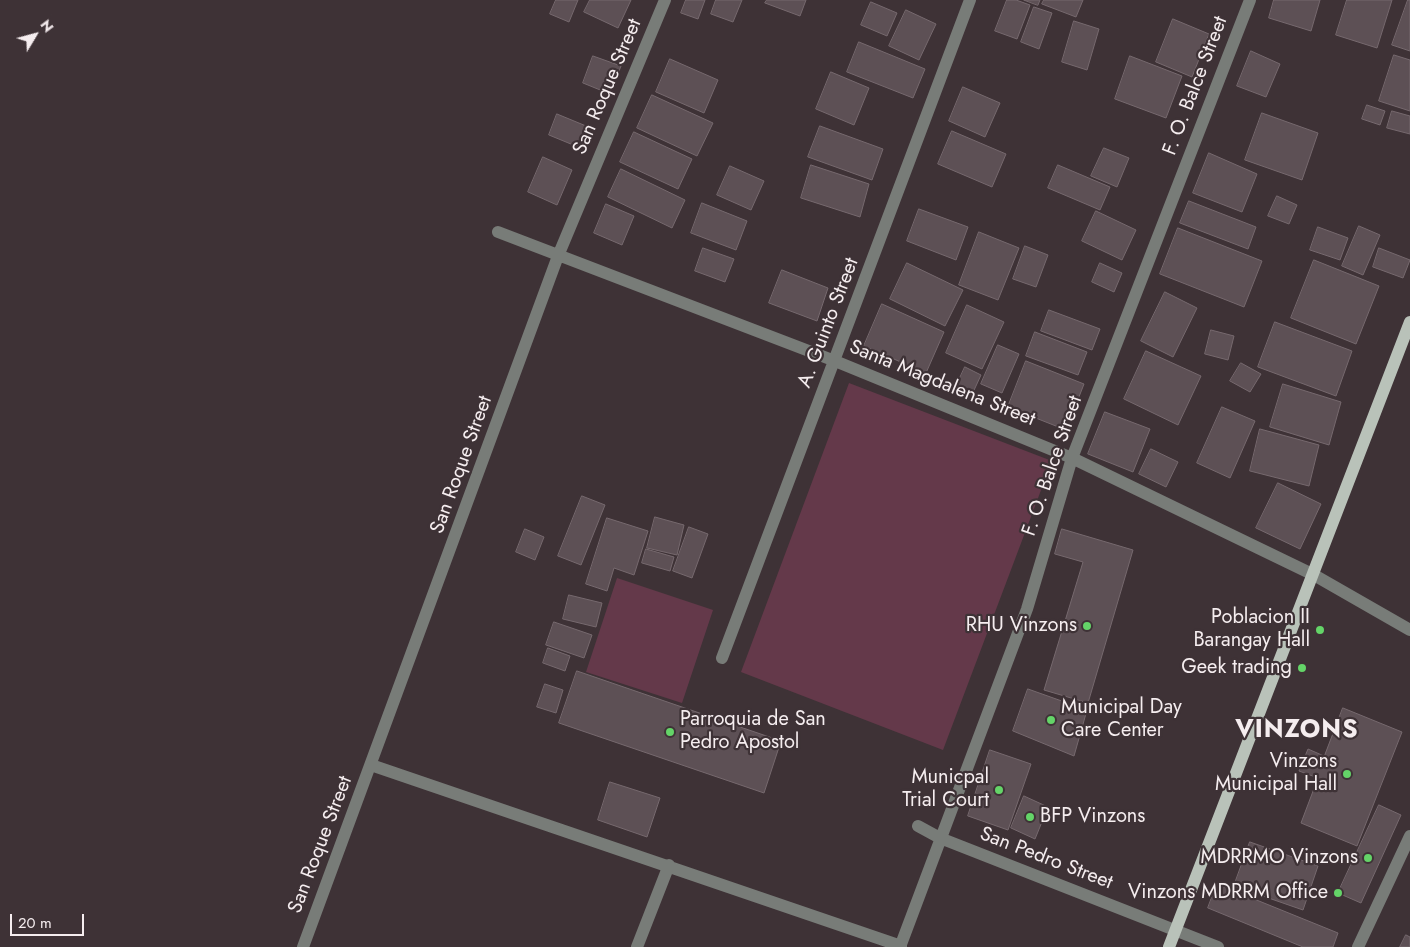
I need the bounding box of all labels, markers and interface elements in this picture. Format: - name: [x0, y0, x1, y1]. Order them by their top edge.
- north arrow: [10, 10, 60, 60]
- street label: F. O. Balce Street: [1159, 13, 1233, 159]
- text: N: [36, 16, 58, 36]
- street label: San Roque Street: [569, 16, 647, 158]
- street label: A. Guinto Street: [793, 255, 865, 391]
- street label: Santa Magdalena Street: [845, 336, 1039, 432]
- street label: San Roque Street: [426, 393, 498, 537]
- street label: F. O. Balce Street: [1018, 393, 1088, 539]
- place label: Poblacion II Barangay Hall: [1193, 606, 1310, 653]
- place label: RHU Vinzons: [966, 614, 1077, 638]
- marker: RHU Vinzons: [1081, 620, 1093, 632]
- marker: Poblacion II Barangay Hall: [1314, 624, 1326, 636]
- place label: Geek trading: [1181, 656, 1292, 680]
- marker: Geek trading: [1296, 662, 1308, 674]
- place label: Municipal Day Care Center: [1061, 696, 1182, 743]
- place label: Parroquia de San Pedro Apostol: [680, 708, 826, 755]
- marker: Municipal Day Care Center: [1045, 714, 1057, 726]
- district label: VINZONS: [1234, 716, 1360, 746]
- marker: Parroquia de San Pedro Apostol: [664, 726, 676, 738]
- place label: Vinzons Municipal Hall: [1215, 750, 1337, 797]
- place label: Municpal Trial Court: [902, 766, 989, 813]
- marker: Vinzons Municipal Hall: [1341, 768, 1353, 780]
- street label: San Roque Street: [284, 773, 358, 917]
- marker: Municpal Trial Court: [993, 784, 1005, 796]
- place label: BFP Vinzons: [1040, 805, 1145, 829]
- marker: BFP Vinzons: [1024, 811, 1036, 823]
- street label: San Pedro Street: [976, 823, 1116, 895]
- place label: MDRRMO Vinzons: [1201, 846, 1358, 870]
- marker: MDRRMO Vinzons: [1362, 852, 1374, 864]
- place label: Vinzons MDRRM Office: [1128, 881, 1328, 905]
- marker: Vinzons MDRRM Office: [1332, 887, 1344, 899]
- scale bar: [12, 904, 86, 936]
- text: 20 m: [18, 912, 52, 934]

